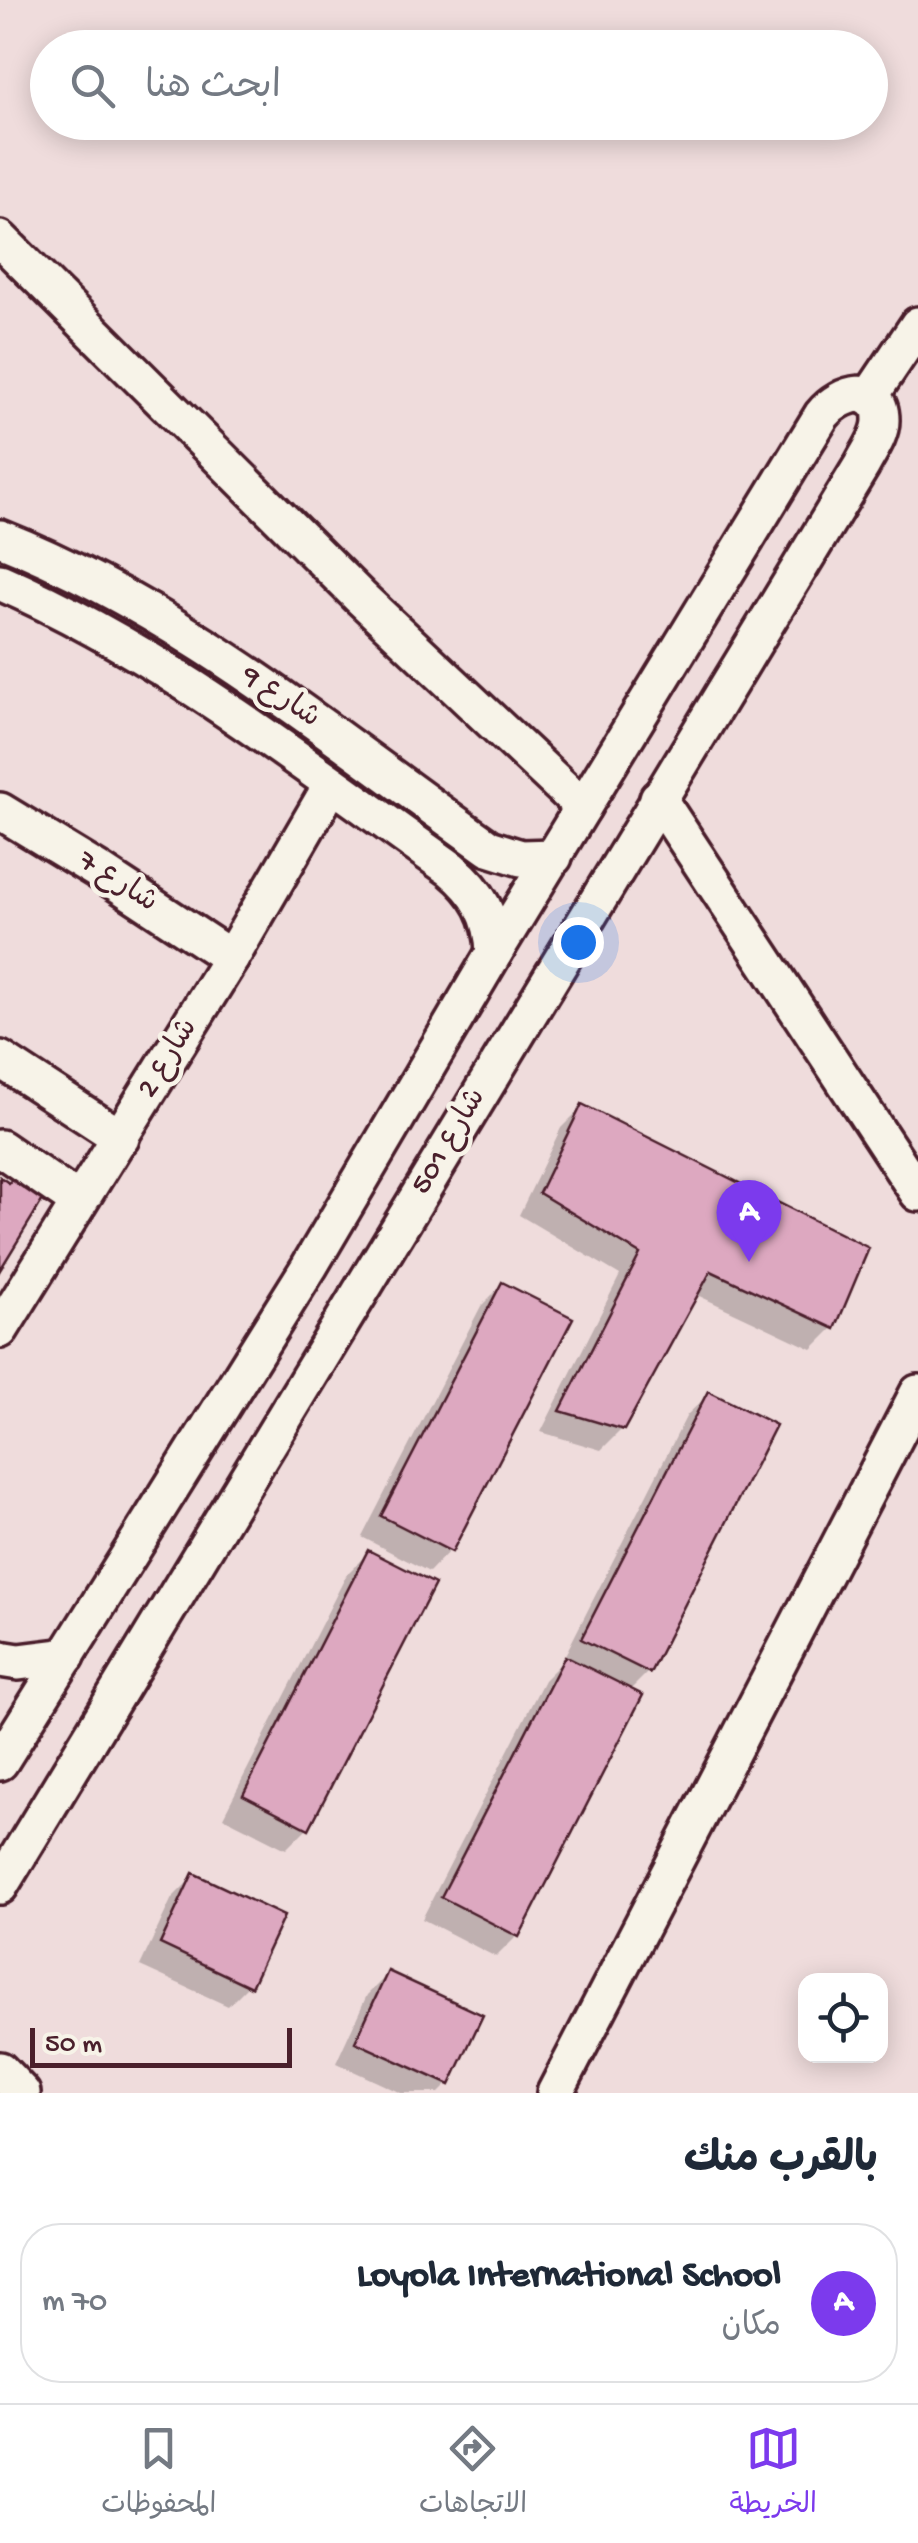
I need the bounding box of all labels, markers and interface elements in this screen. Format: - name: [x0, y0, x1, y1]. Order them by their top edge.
- search box: [30, 30, 888, 140]
- icon: search: [65, 58, 120, 113]
- text: ابحث هنا: [145, 67, 281, 111]
- street label: شارع 9: [233, 659, 326, 737]
- street label: شارع 7: [70, 844, 163, 922]
- your location: [553, 917, 604, 968]
- street label: شارع 2: [131, 1013, 207, 1105]
- street label: شارع 501: [405, 1083, 495, 1201]
- pin: A: [716, 1180, 782, 1262]
- map controls: [798, 1973, 888, 2063]
- button: locate: [798, 1973, 888, 2063]
- scale bar: [30, 2023, 292, 2068]
- text: 50 m: [45, 2029, 102, 2062]
- text: بالقرب منك: [684, 2138, 878, 2187]
- text: Loyola International School: [357, 2255, 781, 2299]
- text: 70 m: [42, 2284, 107, 2322]
- text: A: [834, 2284, 853, 2322]
- text: مكان: [722, 2309, 781, 2347]
- tab: المحفوظات: [101, 2421, 217, 2527]
- tab: الاتجاهات: [419, 2421, 527, 2527]
- tab: الخريطة: [729, 2421, 817, 2527]

